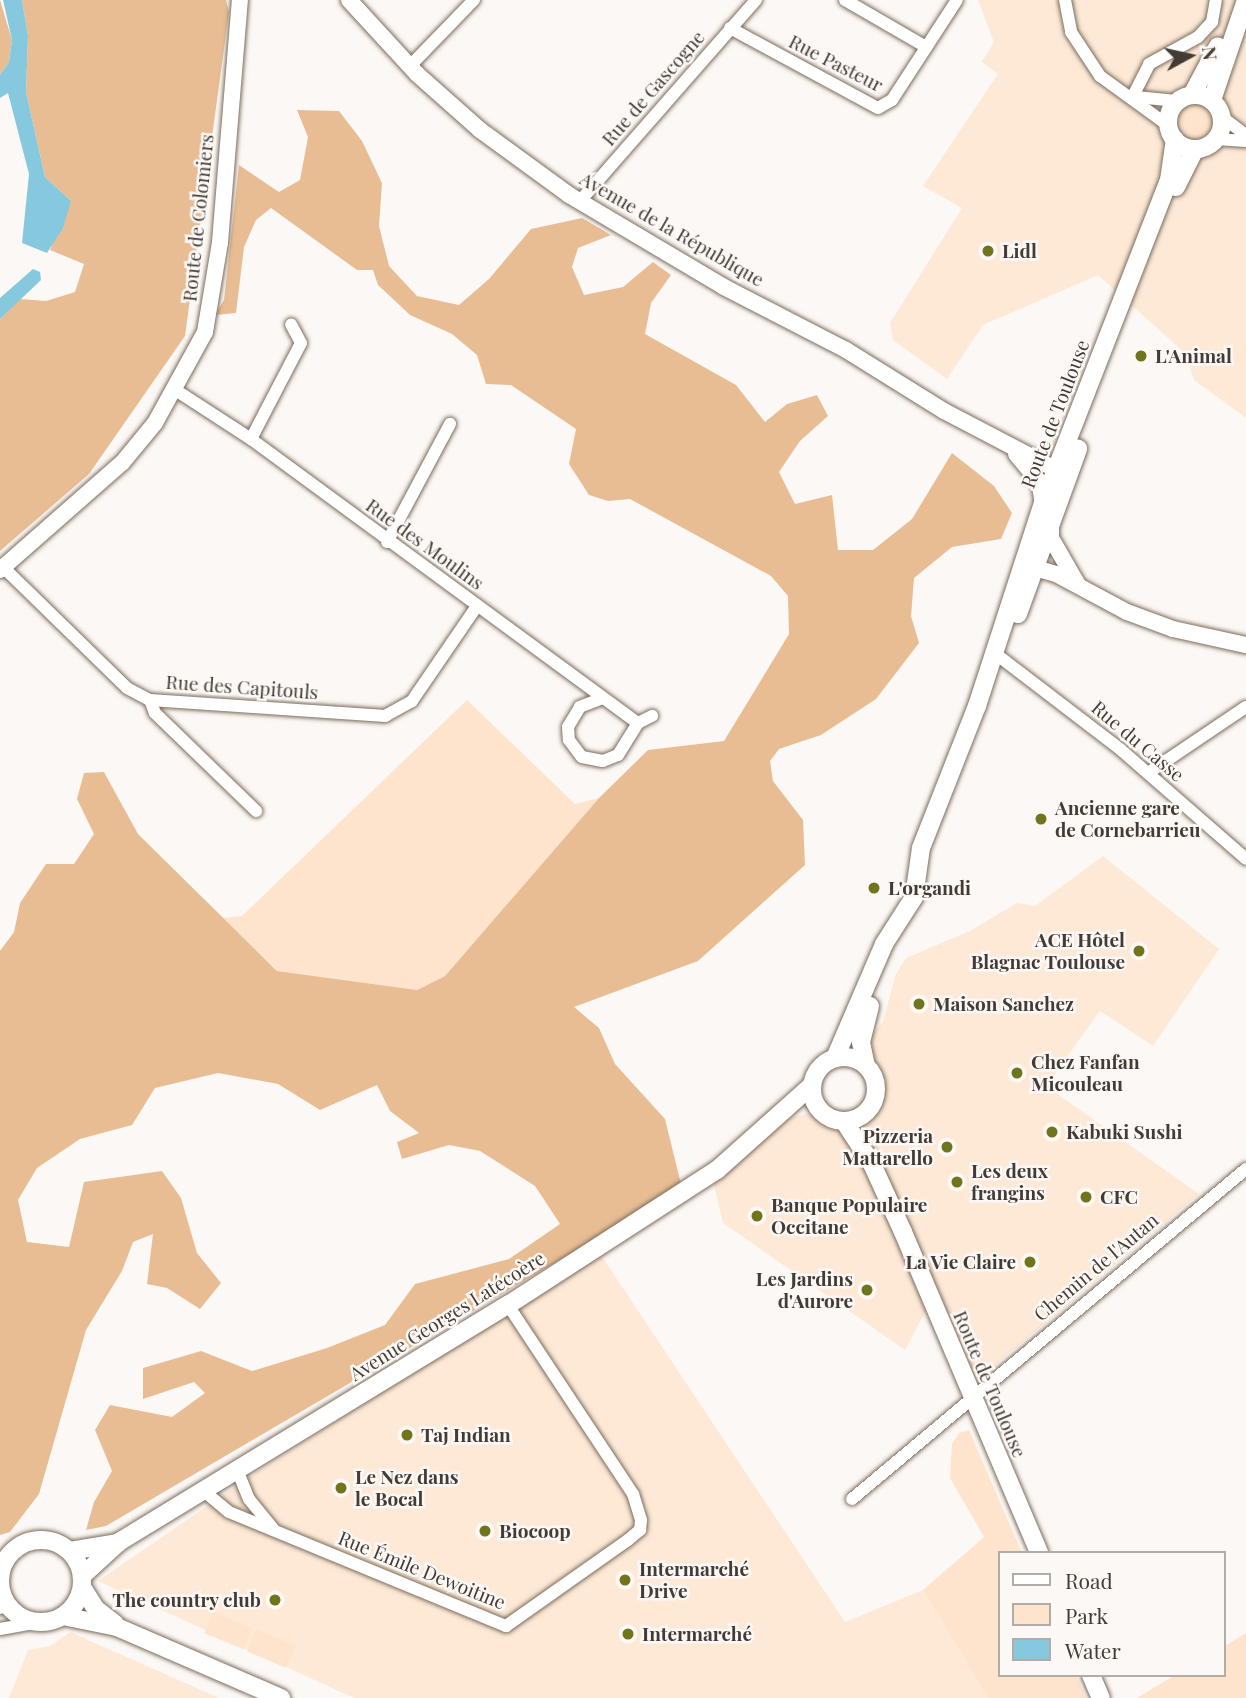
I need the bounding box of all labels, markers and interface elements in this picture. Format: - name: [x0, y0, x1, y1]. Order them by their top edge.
- north arrow: [1155, 21, 1225, 91]
- street label: Rue de Gascogne: [597, 26, 709, 150]
- street label: Rue Pasteur: [785, 30, 887, 96]
- text: N: [1197, 44, 1225, 62]
- street label: Route de Colomiers: [178, 133, 218, 303]
- street label: Avenue de la République: [576, 167, 768, 291]
- place label: Lidl: [1002, 240, 1037, 262]
- marker: Lidl: [980, 243, 996, 259]
- street label: Route de Toulouse: [1016, 336, 1094, 492]
- place label: L'Animal: [1155, 345, 1232, 367]
- marker: L'Animal: [1133, 348, 1149, 364]
- street label: Rue des Moulins: [362, 494, 488, 594]
- street label: Rue des Capitouls: [165, 670, 319, 704]
- street label: Rue du Casse: [1087, 696, 1189, 786]
- place label: Ancienne gare de Cornebarrieu: [1055, 797, 1200, 841]
- marker: Ancienne gare de Cornebarrieu: [1033, 811, 1049, 827]
- place label: L'organdi: [888, 877, 971, 899]
- marker: L'organdi: [866, 880, 882, 896]
- place label: ACE Hôtel Blagnac Toulouse: [970, 929, 1125, 973]
- marker: ACE Hôtel Blagnac Toulouse: [1131, 943, 1147, 959]
- place label: Maison Sanchez: [933, 993, 1074, 1015]
- marker: Maison Sanchez: [911, 996, 927, 1012]
- place label: Chez Fanfan Micouleau: [1031, 1051, 1140, 1095]
- marker: Chez Fanfan Micouleau: [1009, 1065, 1025, 1081]
- place label: Kabuki Sushi: [1066, 1121, 1183, 1143]
- marker: Kabuki Sushi: [1044, 1124, 1060, 1140]
- place label: Pizzeria Mattarello: [842, 1125, 933, 1169]
- marker: Pizzeria Mattarello: [939, 1139, 955, 1155]
- place label: Les deux frangins: [971, 1160, 1048, 1204]
- marker: Les deux frangins: [949, 1174, 965, 1190]
- place label: CFC: [1100, 1186, 1138, 1208]
- marker: CFC: [1078, 1189, 1094, 1205]
- place label: Banque Populaire Occitane: [771, 1194, 927, 1238]
- marker: Banque Populaire Occitane: [749, 1208, 765, 1224]
- street label: Chemin de l'Autan: [1029, 1208, 1163, 1326]
- street label: Avenue Georges Latécoère: [345, 1246, 549, 1386]
- place label: La Vie Claire: [905, 1251, 1016, 1273]
- marker: La Vie Claire: [1022, 1254, 1038, 1270]
- place label: Les Jardins d'Aurore: [756, 1268, 853, 1312]
- marker: Les Jardins d'Aurore: [859, 1282, 875, 1298]
- street label: Route de Toulouse: [949, 1307, 1031, 1461]
- place label: Taj Indian: [421, 1424, 511, 1446]
- marker: Taj Indian: [399, 1427, 415, 1443]
- place label: Le Nez dans le Bocal: [355, 1466, 459, 1510]
- marker: Le Nez dans le Bocal: [333, 1480, 349, 1496]
- place label: Biocoop: [499, 1520, 571, 1542]
- marker: Biocoop: [477, 1523, 493, 1539]
- street label: Rue Émile Dewoitine: [335, 1526, 509, 1614]
- legend: [998, 1551, 1225, 1677]
- place label: Intermarché Drive: [639, 1558, 749, 1602]
- text: Road: [1065, 1566, 1113, 1594]
- marker: Intermarché Drive: [617, 1572, 633, 1588]
- place label: The country club: [112, 1589, 261, 1611]
- marker: The country club: [267, 1592, 283, 1608]
- text: Park: [1065, 1601, 1108, 1629]
- place label: Intermarché: [642, 1623, 752, 1645]
- marker: Intermarché: [620, 1626, 636, 1642]
- text: Water: [1065, 1636, 1121, 1664]

